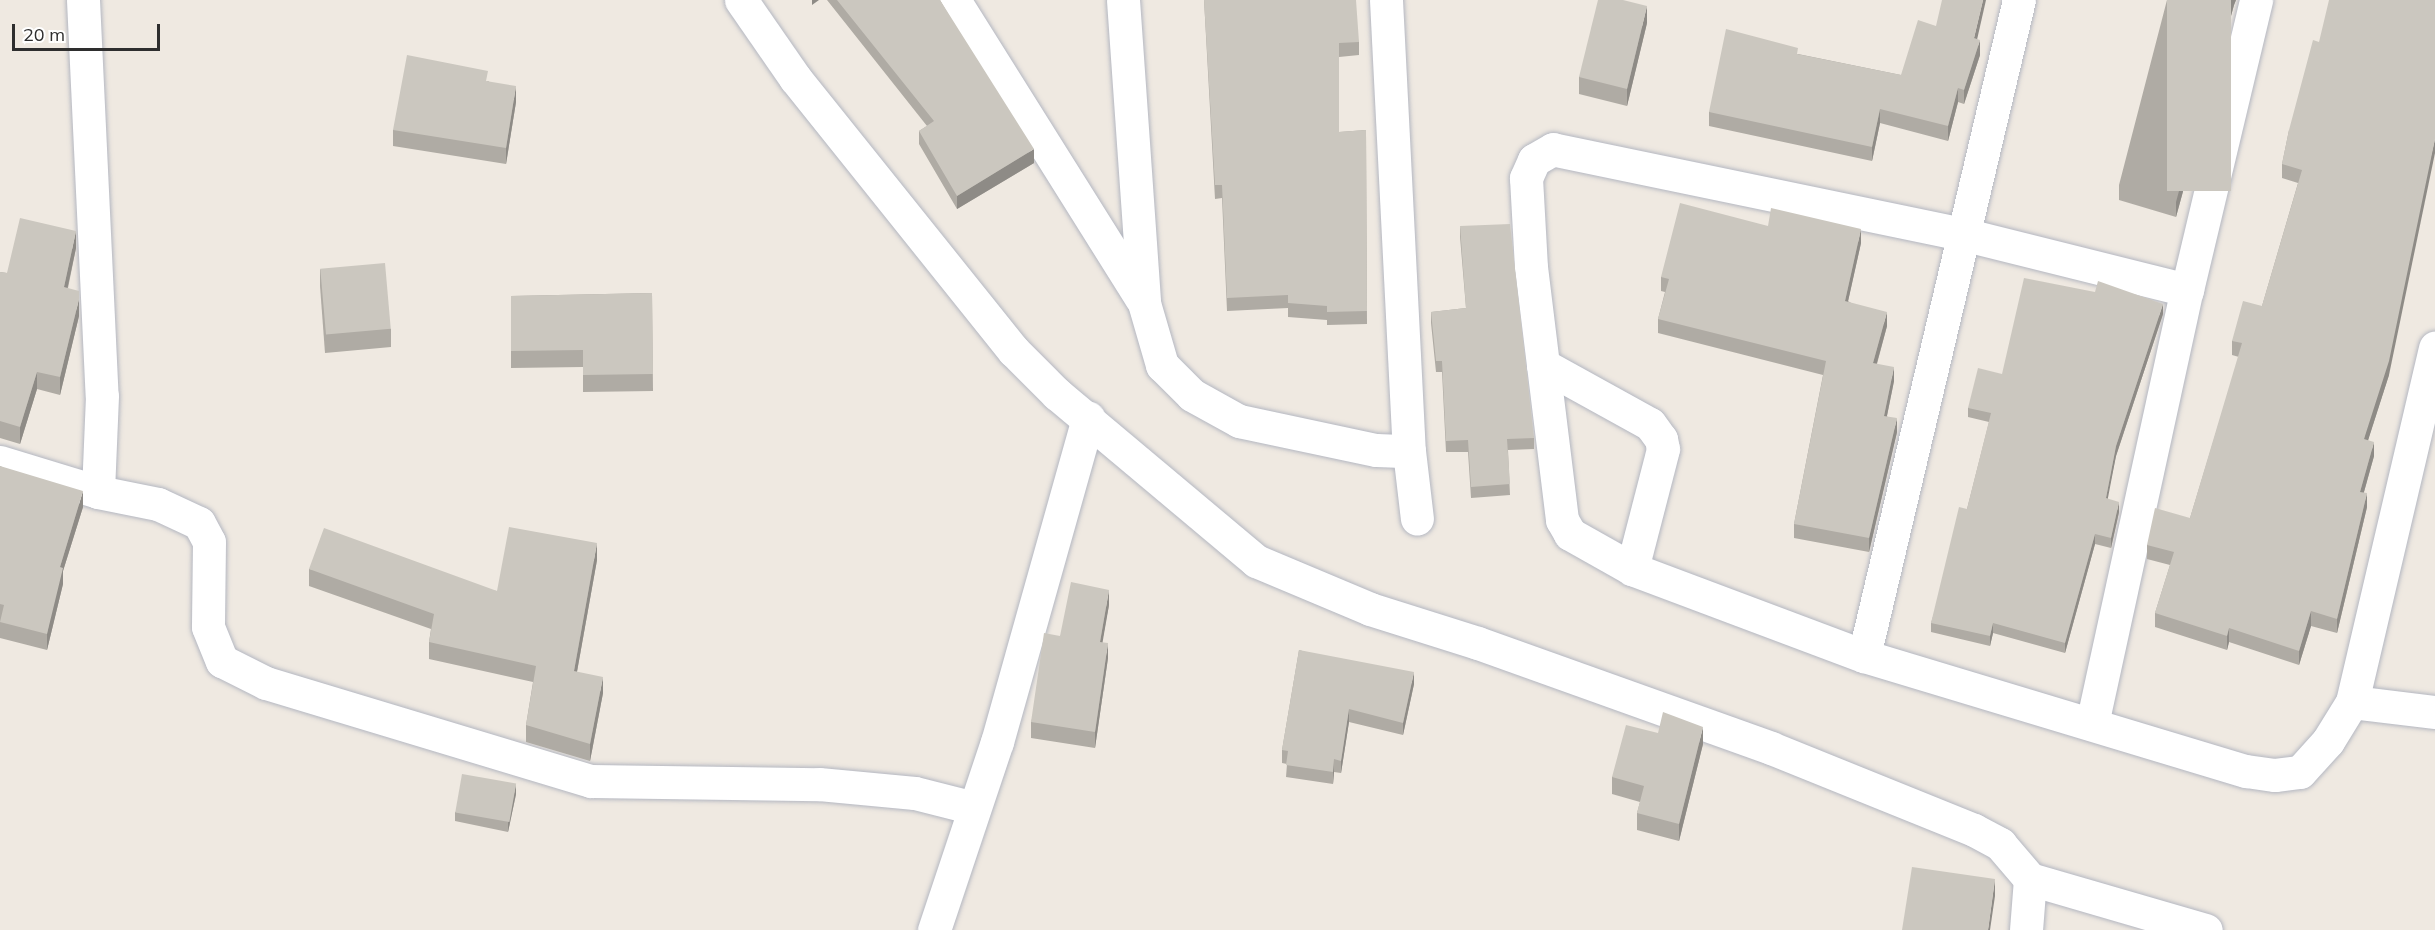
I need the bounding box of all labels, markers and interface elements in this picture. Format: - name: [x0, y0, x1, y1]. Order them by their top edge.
- scale bar: [15, 12, 164, 50]
- text: 20 m: [23, 23, 65, 46]

